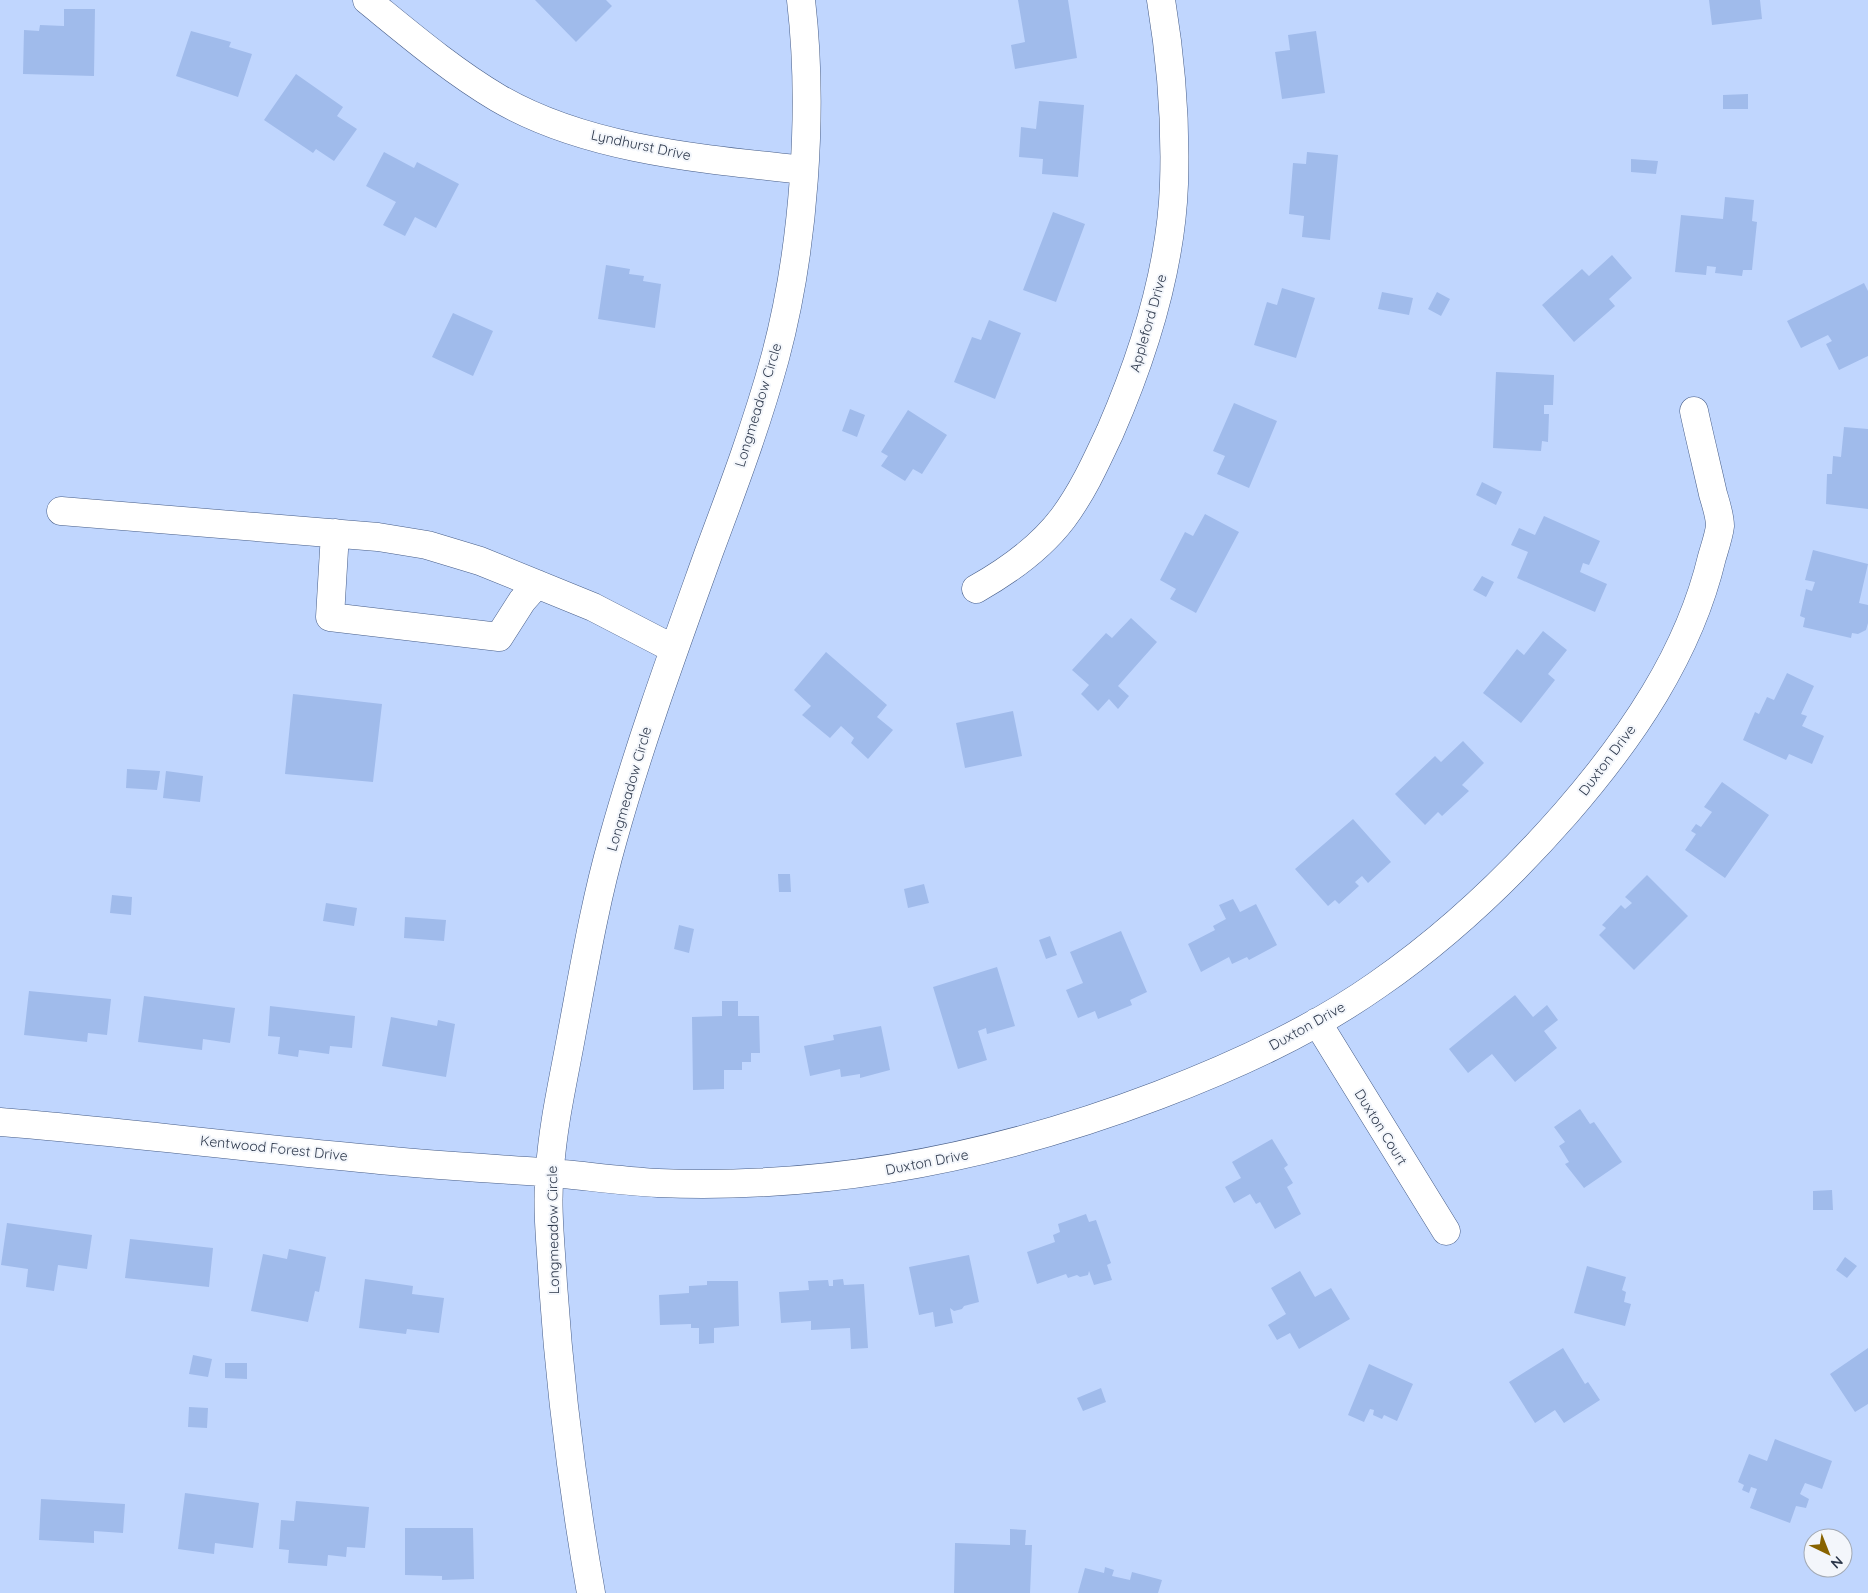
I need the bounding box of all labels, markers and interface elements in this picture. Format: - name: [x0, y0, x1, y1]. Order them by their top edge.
- street label: Lyndhurst Drive: [589, 126, 693, 164]
- street label: Appleford Drive: [1125, 272, 1171, 374]
- street label: Longmeadow Circle: [731, 341, 785, 469]
- street label: Duxton Drive: [1574, 721, 1640, 799]
- street label: Longmeadow Circle: [603, 725, 655, 853]
- street label: Duxton Drive: [1266, 998, 1348, 1054]
- street label: Duxton Court: [1351, 1086, 1412, 1169]
- street label: Kentwood Forest Drive: [199, 1131, 349, 1165]
- street label: Duxton Drive: [884, 1145, 970, 1179]
- street label: Longmeadow Circle: [543, 1165, 563, 1294]
- north arrow: [1803, 1528, 1853, 1578]
- text: N: [1827, 1552, 1847, 1573]

